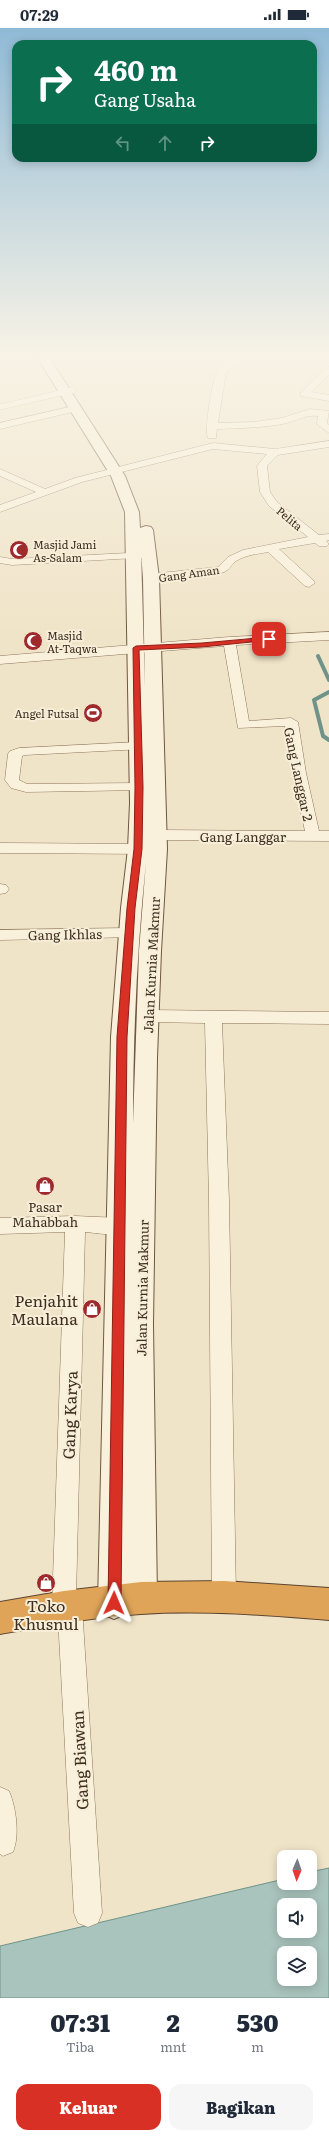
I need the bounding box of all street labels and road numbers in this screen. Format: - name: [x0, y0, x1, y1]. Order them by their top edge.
- street label: Pelita: [274, 502, 306, 534]
- street label: Gang Aman: [158, 561, 220, 585]
- street label: Gang Langgar 2: [280, 725, 318, 823]
- street label: Gang Langgar: [200, 827, 287, 846]
- street label: Jalan Kurnia Makmur: [138, 895, 164, 1034]
- street label: Gang Ikhlas: [28, 924, 102, 944]
- street label: Jalan Kurnia Makmur: [131, 1219, 153, 1356]
- street label: Gang Karya: [55, 1370, 83, 1460]
- street label: Gang Biawan: [64, 1709, 94, 1810]

